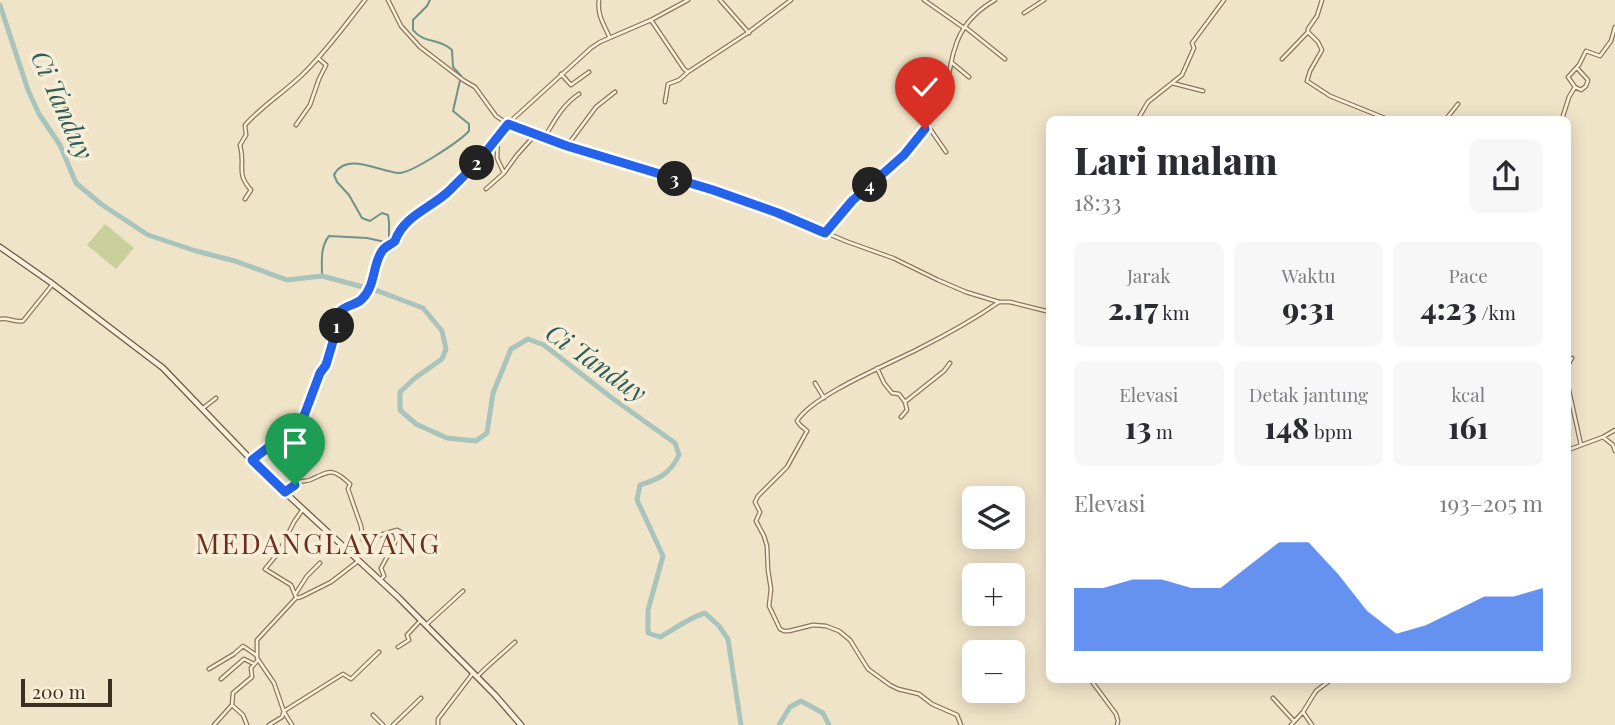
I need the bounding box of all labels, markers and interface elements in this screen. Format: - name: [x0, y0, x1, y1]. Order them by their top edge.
- water label: Ci Tanduy: [24, 44, 103, 164]
- pin: [895, 57, 955, 129]
- icon: check: [906, 68, 944, 106]
- text: Lari malam: [1074, 134, 1278, 185]
- button: share: [1469, 139, 1543, 213]
- pin: 2: [460, 146, 494, 180]
- text: 2: [472, 149, 481, 175]
- pin: 3: [658, 162, 692, 196]
- text: 3: [670, 165, 679, 191]
- pin: 4: [852, 168, 888, 202]
- text: 4: [864, 171, 875, 197]
- text: 18:33: [1074, 186, 1121, 217]
- text: Jarak: [1127, 262, 1171, 288]
- text: Waktu: [1282, 262, 1335, 288]
- text: Pace: [1449, 262, 1488, 288]
- text: 2.17: [1108, 288, 1158, 328]
- text: 9:31: [1282, 288, 1335, 328]
- text: 4:23: [1420, 288, 1477, 328]
- text: km: [1158, 299, 1190, 325]
- text: /km: [1477, 299, 1516, 325]
- pin: 1: [320, 308, 354, 344]
- text: 1: [333, 312, 340, 338]
- water label: Ci Tanduy: [539, 314, 654, 409]
- text: Elevasi: [1119, 381, 1178, 407]
- text: Detak jantung: [1249, 381, 1368, 407]
- text: kcal: [1451, 381, 1485, 407]
- text: 13: [1125, 407, 1151, 447]
- text: 148: [1264, 407, 1309, 447]
- text: 161: [1448, 407, 1488, 447]
- pin: [265, 413, 325, 485]
- text: m: [1151, 418, 1173, 444]
- text: bpm: [1309, 418, 1353, 444]
- icon: arrive: [276, 424, 314, 462]
- map controls: [962, 486, 1025, 703]
- button: layers: [962, 486, 1025, 549]
- text: Elevasi: [1074, 487, 1145, 518]
- text: 193–205 m: [1439, 487, 1543, 518]
- district label: MEDANGLAYANG: [195, 524, 441, 561]
- button: +: [962, 563, 1025, 626]
- button: −: [962, 640, 1025, 703]
- scale bar: [21, 676, 112, 708]
- text: 200 m: [32, 678, 86, 704]

